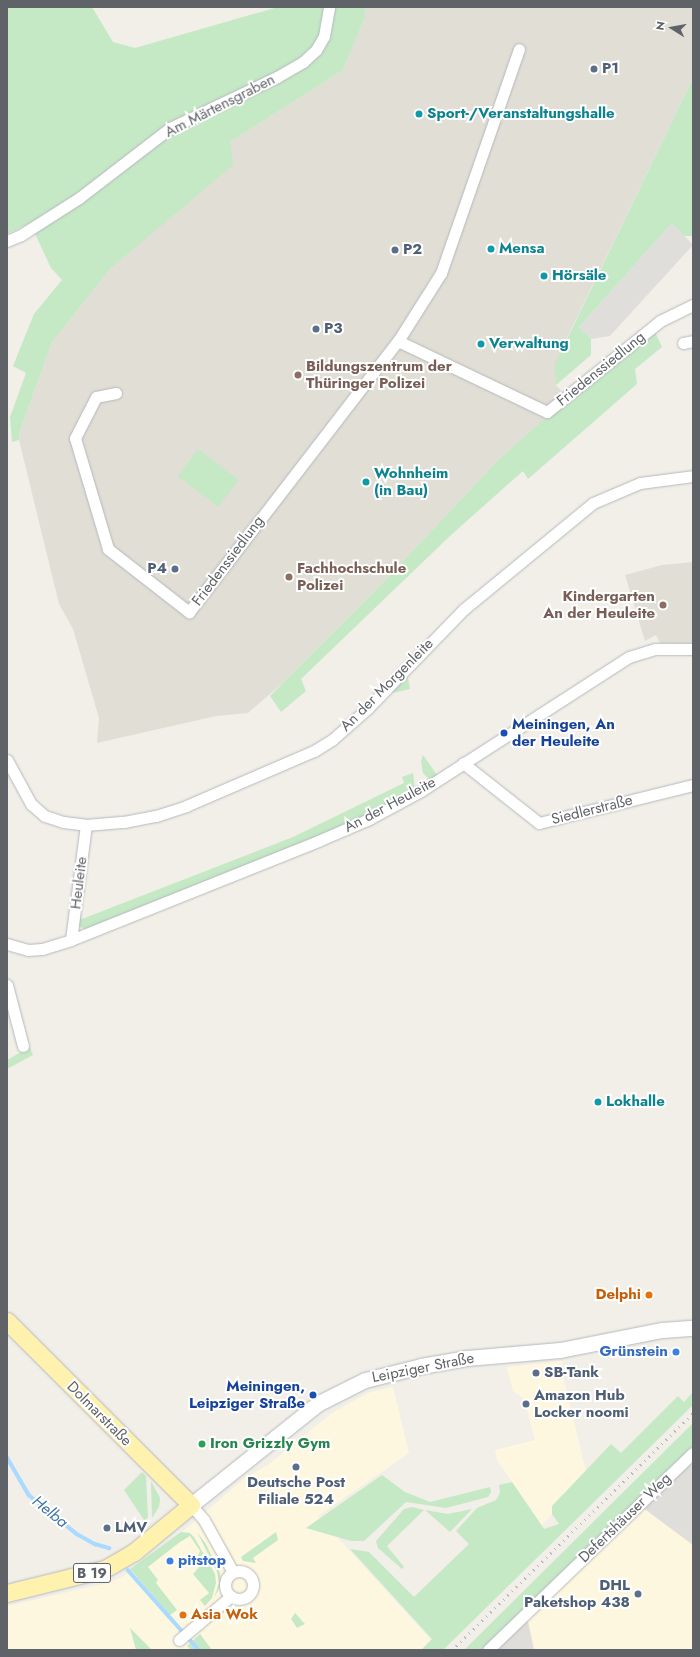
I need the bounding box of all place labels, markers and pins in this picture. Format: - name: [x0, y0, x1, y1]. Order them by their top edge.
- place label: P1: [602, 60, 619, 78]
- marker: P1: [589, 64, 599, 74]
- place label: Sport-/Veranstaltungshalle: [427, 105, 615, 123]
- marker: Sport-/Veranstaltungshalle: [414, 109, 424, 119]
- place label: Mensa: [499, 240, 545, 258]
- place label: P2: [403, 241, 422, 259]
- marker: Mensa: [486, 244, 496, 254]
- marker: P2: [390, 245, 400, 255]
- place label: Hörsäle: [552, 267, 606, 285]
- marker: Hörsäle: [539, 271, 549, 281]
- place label: P3: [324, 320, 343, 338]
- marker: P3: [311, 324, 321, 334]
- place label: Verwaltung: [489, 335, 569, 353]
- marker: Verwaltung: [476, 339, 486, 349]
- place label: Bildungszentrum der Thüringer Polizei: [306, 357, 452, 392]
- marker: Bildungszentrum der Thüringer Polizei: [293, 370, 303, 380]
- place label: Wohnheim (in Bau): [374, 464, 448, 499]
- marker: Wohnheim (in Bau): [361, 477, 371, 487]
- place label: Fachhochschule Polizei: [297, 559, 406, 594]
- place label: P4: [147, 560, 167, 578]
- marker: P4: [170, 564, 180, 574]
- marker: Fachhochschule Polizei: [284, 572, 294, 582]
- place label: Kindergarten An der Heuleite: [543, 587, 655, 622]
- marker: Kindergarten An der Heuleite: [658, 600, 668, 610]
- place label: Meiningen, An der Heuleite: [512, 715, 615, 750]
- marker: Meiningen, An der Heuleite: [499, 728, 509, 738]
- place label: Lokhalle: [606, 1093, 665, 1111]
- marker: Lokhalle: [593, 1097, 603, 1107]
- place label: Delphi: [595, 1286, 641, 1304]
- marker: Delphi: [644, 1290, 654, 1300]
- place label: Grünstein: [599, 1343, 668, 1361]
- marker: Grünstein: [671, 1347, 681, 1357]
- place label: SB-Tank: [544, 1364, 599, 1382]
- marker: SB-Tank: [531, 1368, 541, 1378]
- place label: Meiningen, Leipziger Straße: [189, 1377, 305, 1412]
- place label: Amazon Hub Locker noomi: [534, 1386, 629, 1421]
- marker: Meiningen, Leipziger Straße: [308, 1390, 318, 1400]
- marker: Amazon Hub Locker noomi: [521, 1399, 531, 1409]
- place label: Iron Grizzly Gym: [210, 1435, 330, 1453]
- marker: Iron Grizzly Gym: [197, 1439, 207, 1449]
- marker: Deutsche Post Filiale 524: [291, 1462, 301, 1472]
- place label: Deutsche Post Filiale 524: [247, 1473, 345, 1508]
- place label: LMV: [115, 1519, 147, 1537]
- marker: LMV: [102, 1523, 112, 1533]
- place label: pitstop: [178, 1552, 226, 1570]
- marker: pitstop: [165, 1556, 175, 1566]
- place label: DHL Paketshop 438: [524, 1576, 630, 1611]
- marker: DHL Paketshop 438: [633, 1589, 643, 1599]
- place label: Asia Wok: [191, 1606, 258, 1624]
- marker: Asia Wok: [178, 1610, 188, 1620]

